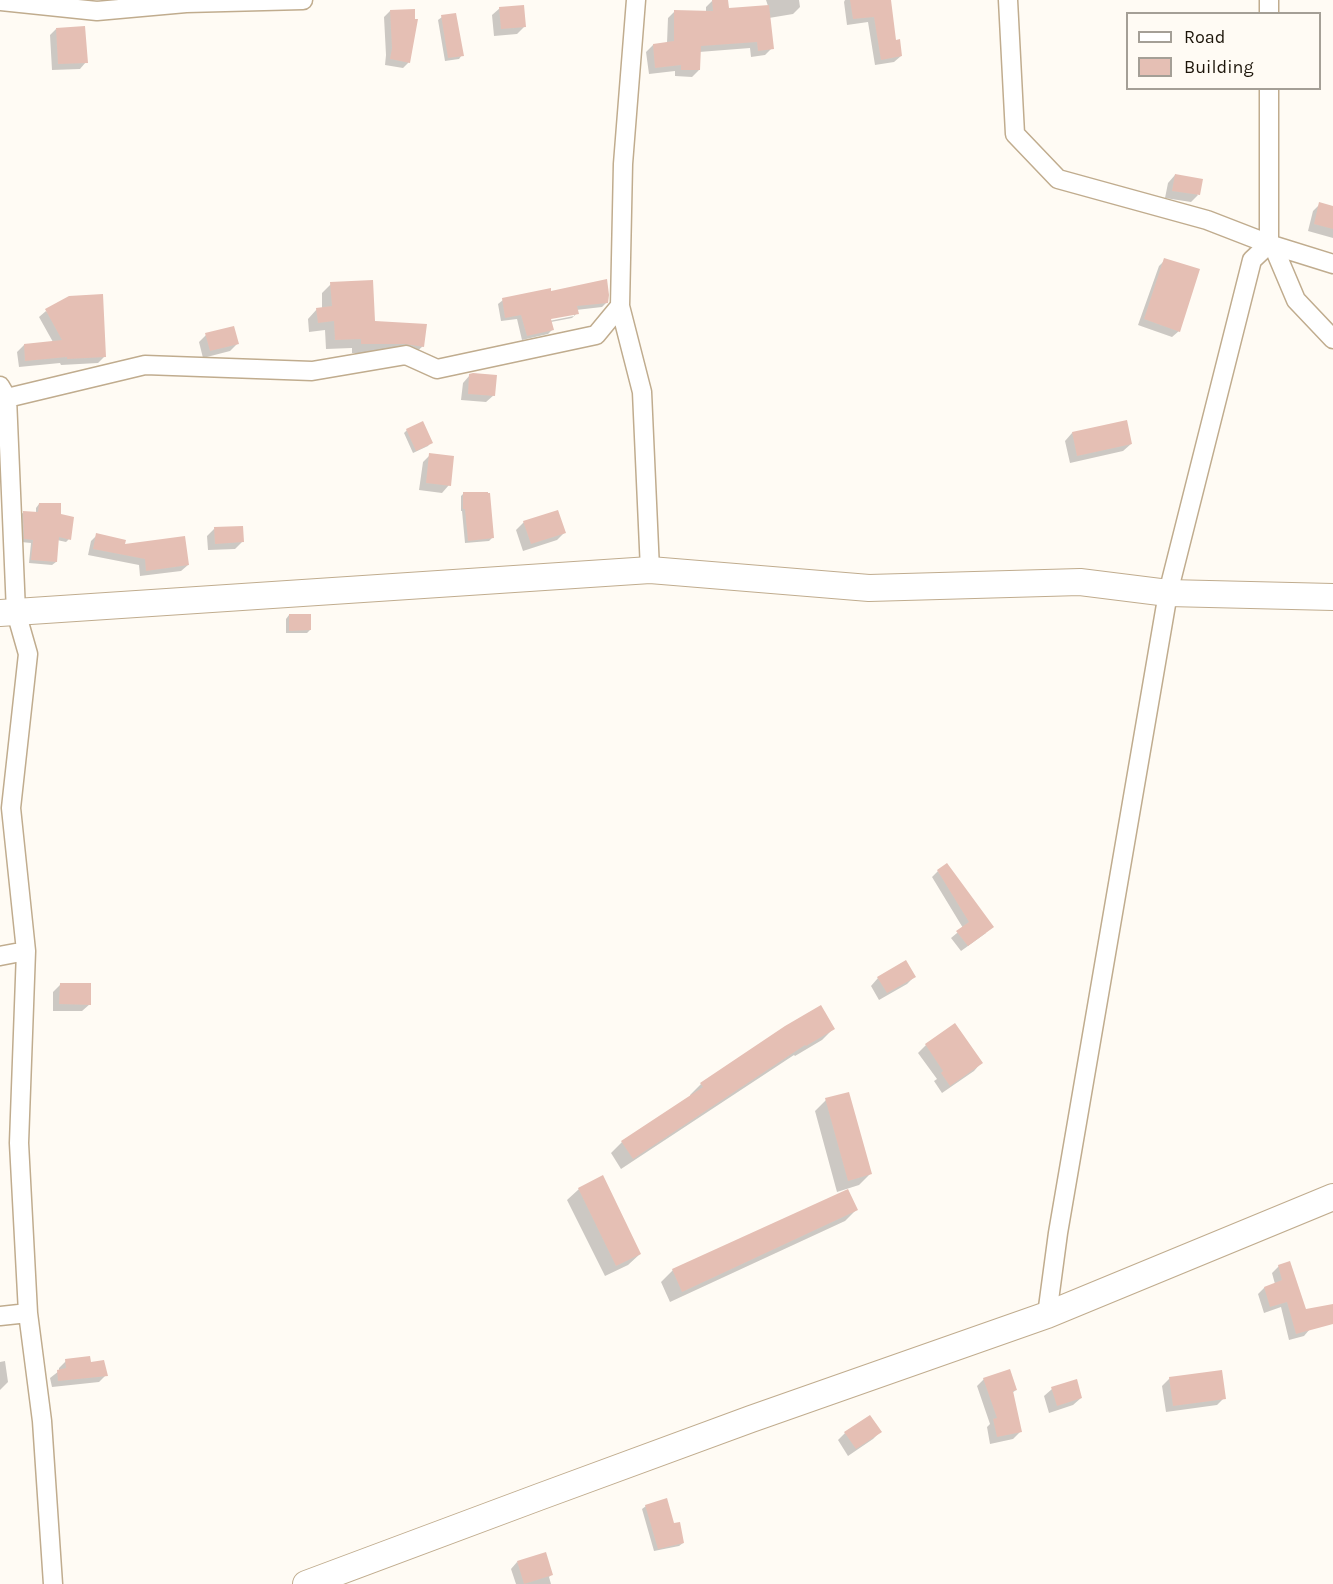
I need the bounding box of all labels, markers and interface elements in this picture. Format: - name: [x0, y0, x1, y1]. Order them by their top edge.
- legend: [1126, 12, 1321, 90]
- text: Road: [1184, 26, 1225, 48]
- text: Building: [1184, 56, 1254, 78]

